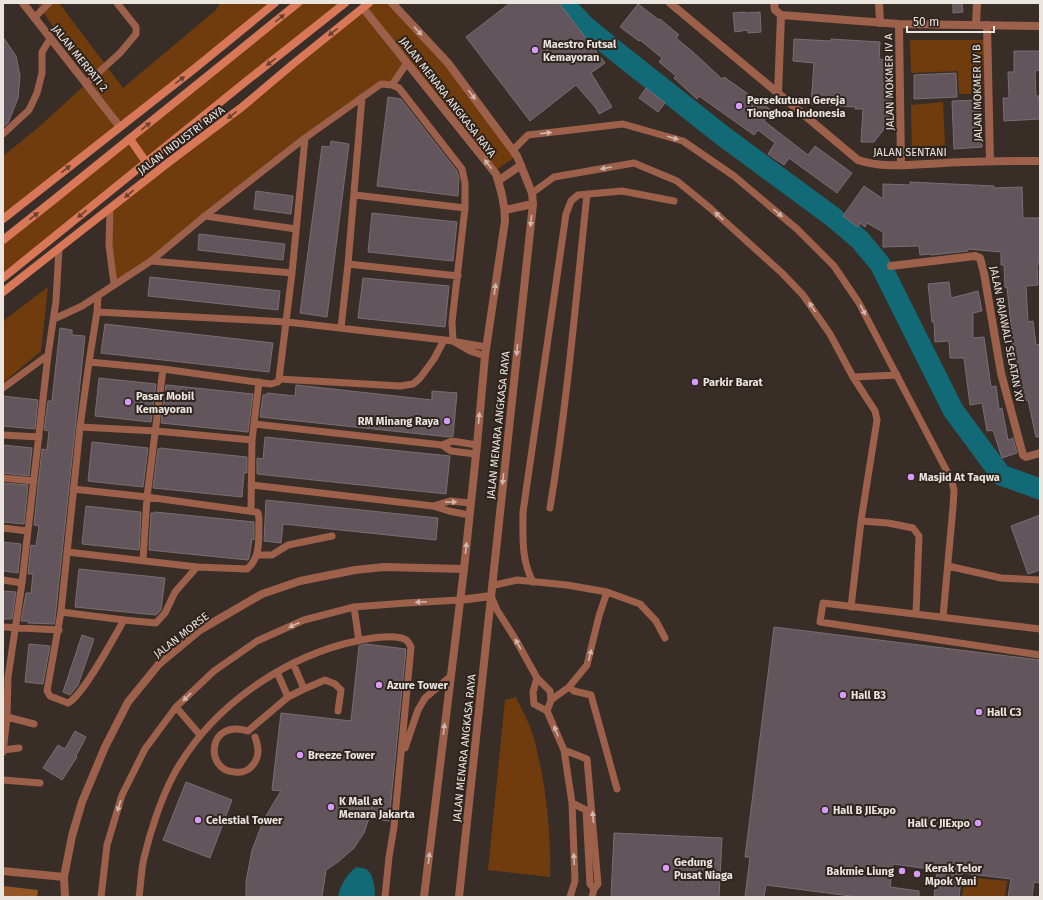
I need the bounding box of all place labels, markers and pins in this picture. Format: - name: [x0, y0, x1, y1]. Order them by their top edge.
- place label: Maestro Futsal Kemayoran: [543, 38, 617, 64]
- marker: Maestro Futsal Kemayoran: [530, 45, 540, 55]
- place label: Persekutuan Gereja Tionghoa Indonesia: [747, 94, 846, 120]
- marker: Persekutuan Gereja Tionghoa Indonesia: [734, 101, 744, 111]
- place label: Parkir Barat: [703, 376, 764, 389]
- marker: Parkir Barat: [690, 377, 700, 387]
- place label: Pasar Mobil Kemayoran: [136, 390, 195, 416]
- marker: Pasar Mobil Kemayoran: [123, 397, 133, 407]
- place label: RM Minang Raya: [358, 415, 439, 428]
- marker: RM Minang Raya: [442, 416, 452, 426]
- place label: Masjid At Taqwa: [919, 471, 1000, 484]
- marker: Masjid At Taqwa: [906, 472, 916, 482]
- place label: Azure Tower: [386, 679, 449, 692]
- marker: Azure Tower: [374, 680, 384, 690]
- place label: Hall B3: [851, 689, 886, 702]
- marker: Hall B3: [838, 690, 848, 700]
- place label: Hall C3: [987, 706, 1022, 719]
- marker: Hall C3: [974, 707, 984, 717]
- place label: Breeze Tower: [308, 749, 376, 762]
- marker: Breeze Tower: [295, 750, 305, 760]
- place label: K Mall at Menara Jakarta: [339, 795, 415, 821]
- marker: K Mall at Menara Jakarta: [326, 802, 336, 812]
- place label: Hall B JIExpo: [833, 804, 896, 817]
- marker: Hall B JIExpo: [820, 805, 830, 815]
- place label: Celestial Tower: [206, 814, 283, 827]
- marker: Celestial Tower: [193, 815, 203, 825]
- place label: Hall C JIExpo: [908, 817, 971, 830]
- marker: Hall C JIExpo: [973, 818, 983, 828]
- place label: Gedung Pusat Niaga: [674, 856, 733, 882]
- place label: Kerak Telor Mpok Yani: [925, 862, 983, 888]
- marker: Gedung Pusat Niaga: [661, 863, 671, 873]
- place label: Bakmie Liung: [827, 865, 895, 878]
- marker: Bakmie Liung: [897, 866, 907, 876]
- marker: Kerak Telor Mpok Yani: [912, 869, 922, 879]

